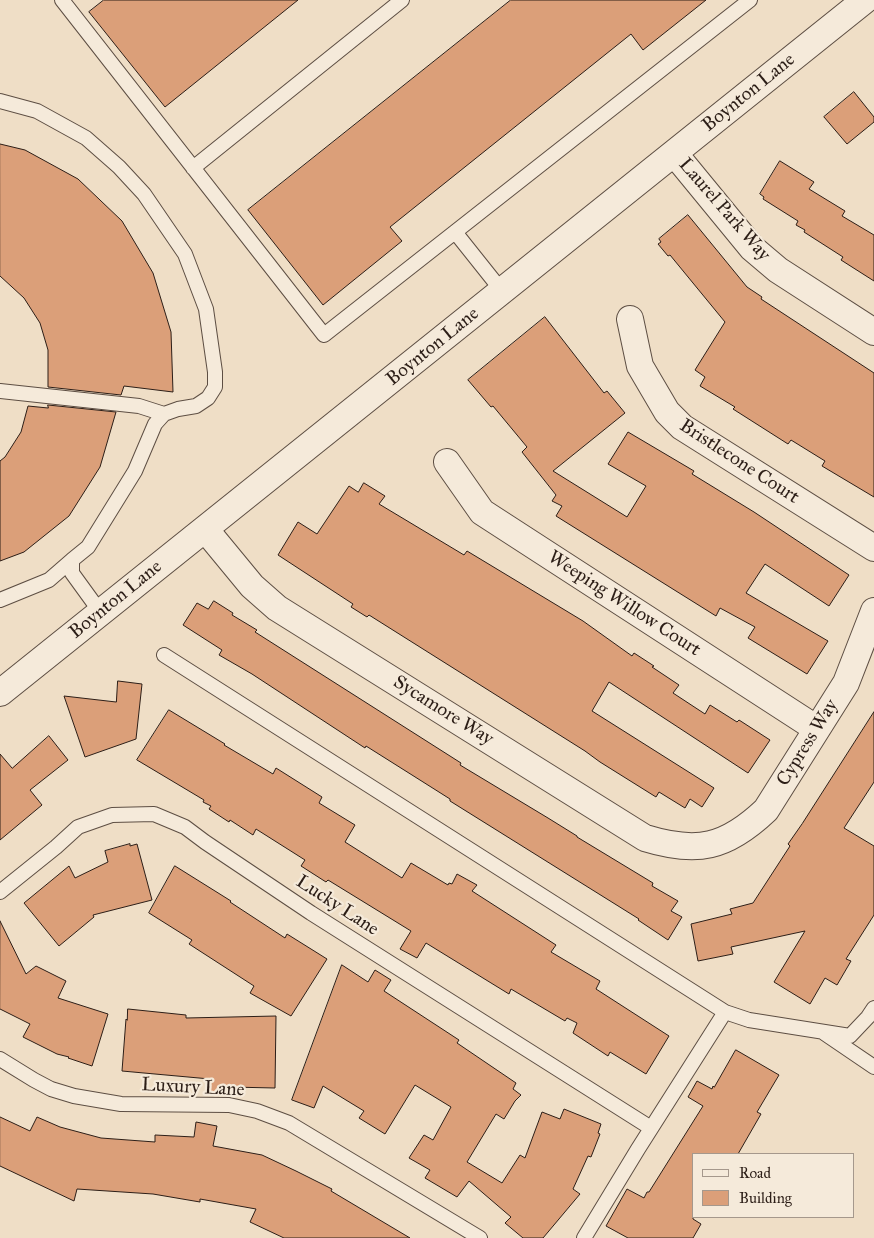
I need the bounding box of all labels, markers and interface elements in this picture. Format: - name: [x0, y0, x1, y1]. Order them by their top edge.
- street label: Boynton Lane: [698, 49, 800, 137]
- street label: Laurel Park Way: [673, 154, 775, 266]
- street label: Boynton Lane: [382, 303, 484, 391]
- street label: Bristlecone Court: [675, 415, 803, 509]
- street label: Weeping Willow Court: [543, 546, 705, 662]
- street label: Boynton Lane: [65, 556, 167, 644]
- street label: Sycamore Way: [389, 671, 497, 751]
- street label: Cypress Way: [772, 695, 844, 791]
- street label: Lucky Lane: [291, 871, 383, 941]
- street label: Luxury Lane: [141, 1074, 245, 1102]
- legend: [692, 1153, 854, 1218]
- text: Road: [739, 1164, 771, 1182]
- text: Building: [739, 1189, 792, 1207]

